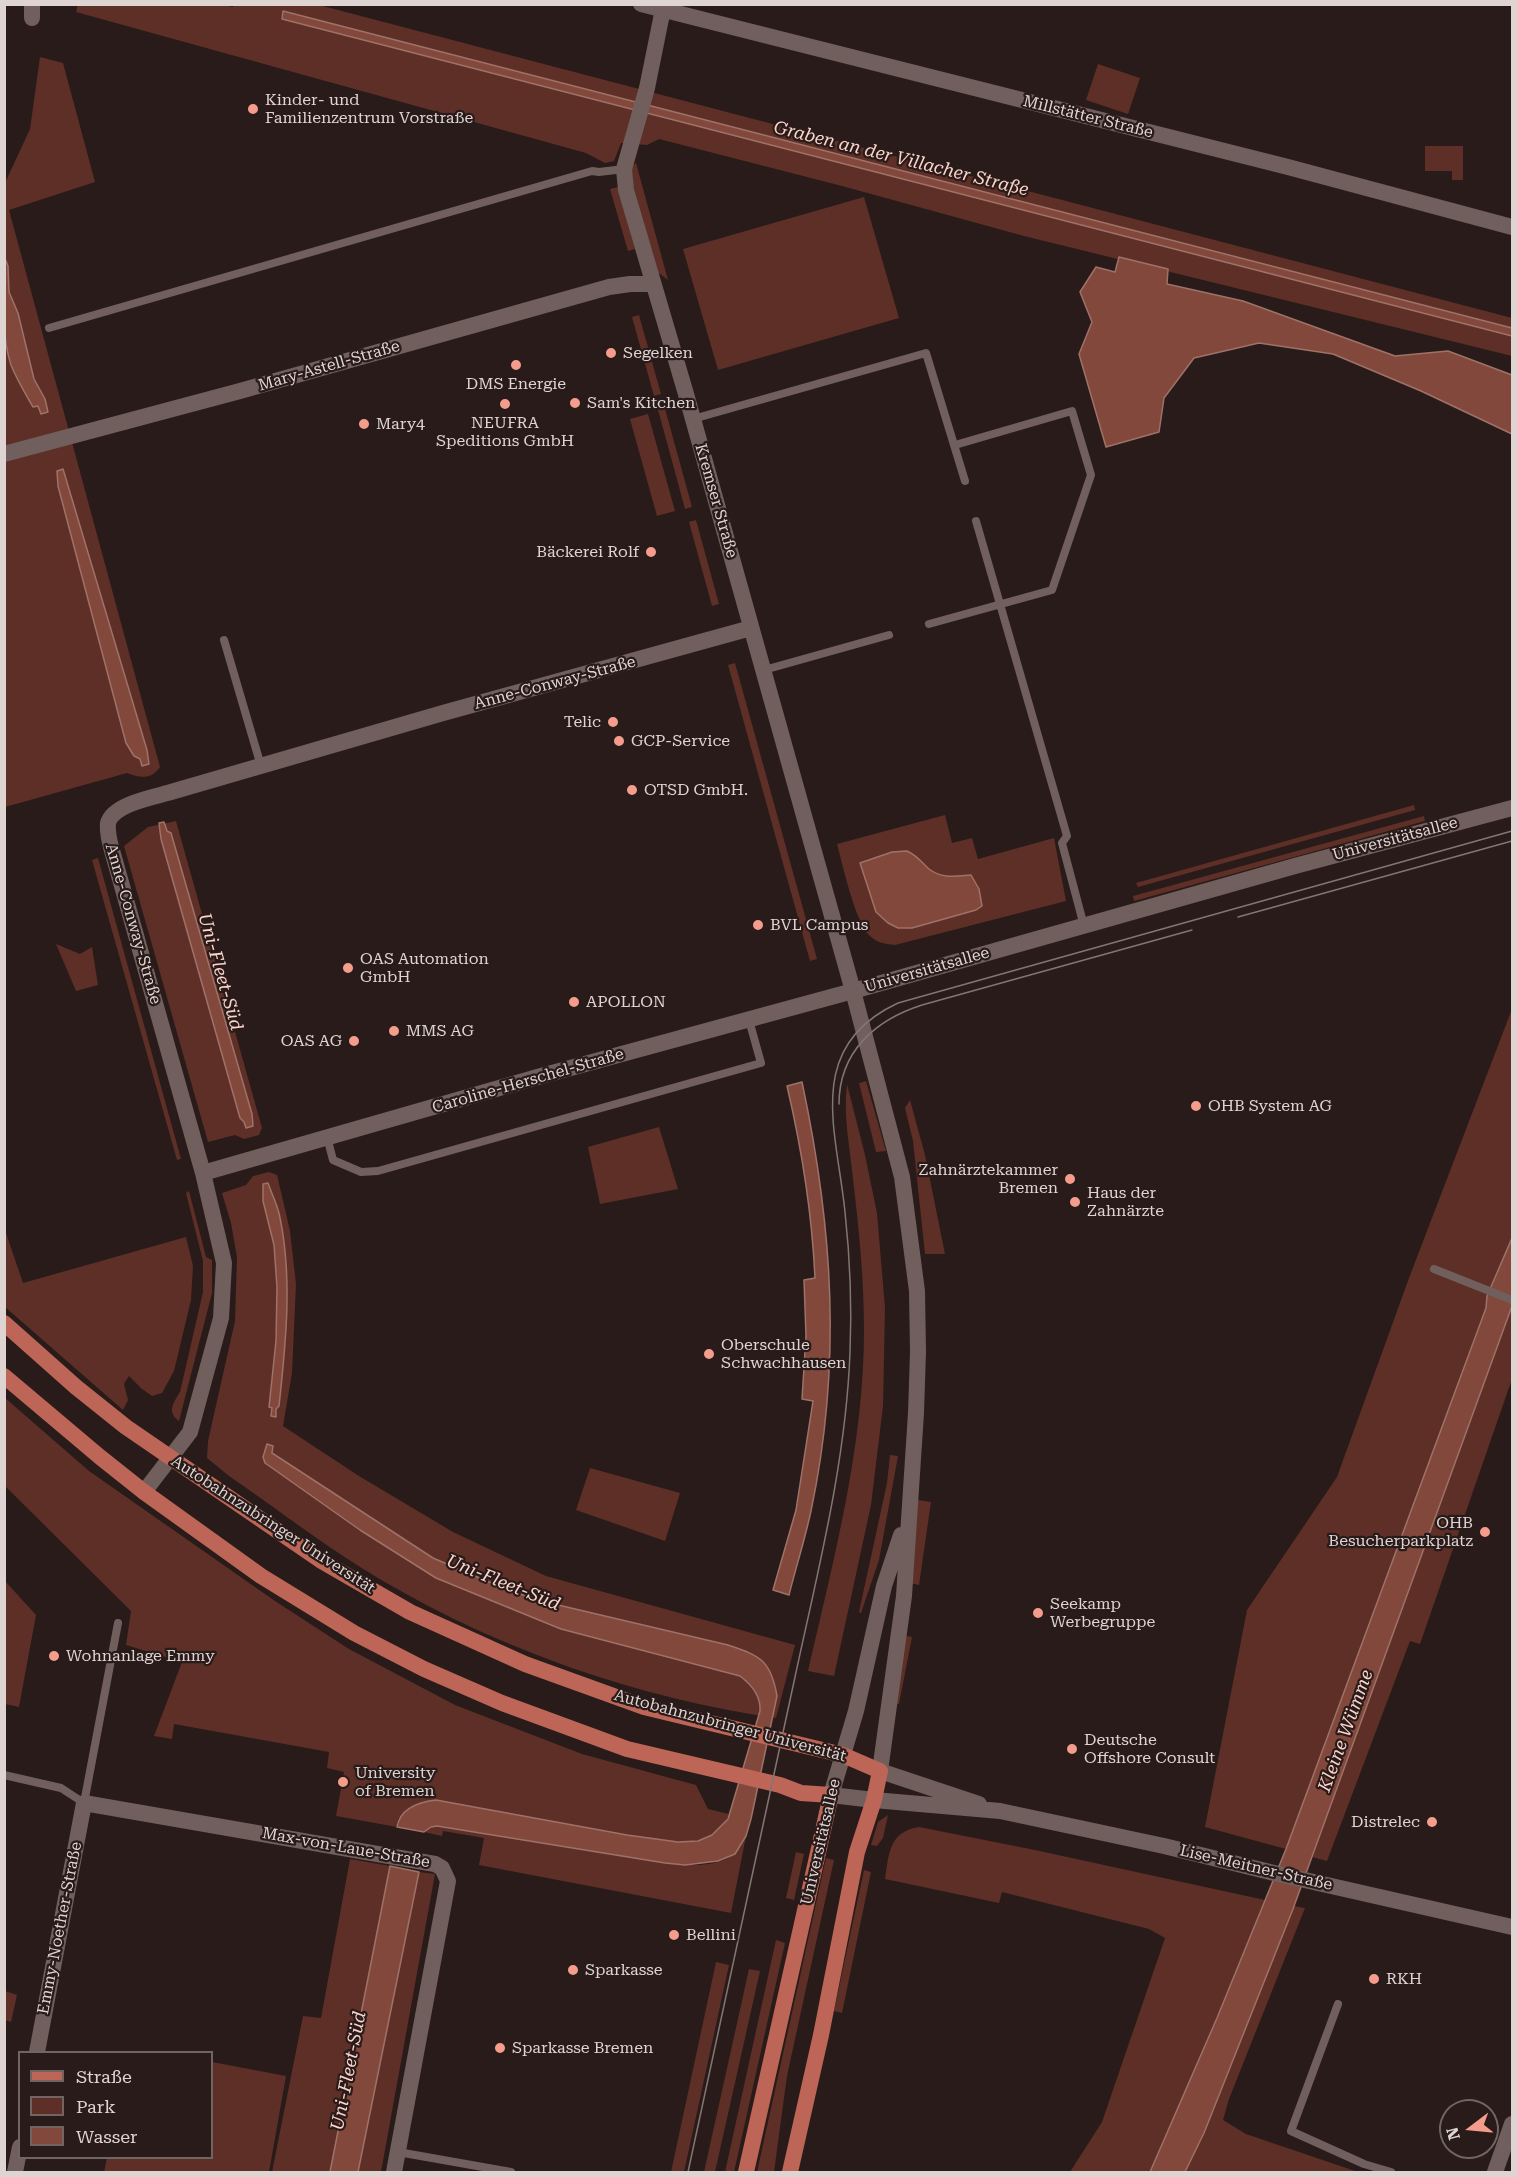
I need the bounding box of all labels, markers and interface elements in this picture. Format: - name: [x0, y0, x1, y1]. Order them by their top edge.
- place label: Kinder- und Familienzentrum Vorstraße: [265, 90, 473, 128]
- street label: Millstätter Straße: [1021, 92, 1155, 142]
- marker: Kinder- und Familienzentrum Vorstraße: [246, 102, 260, 116]
- water label: Graben an der Villacher Straße: [771, 117, 1031, 201]
- street label: Mary-Astell-Straße: [256, 337, 402, 395]
- place label: Segelken: [623, 343, 693, 363]
- marker: Segelken: [604, 346, 618, 360]
- marker: DMS Energie: [509, 358, 523, 372]
- place label: DMS Energie: [466, 374, 566, 394]
- place label: Sam's Kitchen: [587, 393, 695, 413]
- marker: Sam's Kitchen: [568, 396, 582, 410]
- marker: NEUFRA Speditions GmbH: [498, 397, 512, 411]
- place label: NEUFRA Speditions GmbH: [436, 413, 574, 451]
- place label: Mary4: [376, 414, 425, 434]
- marker: Mary4: [357, 417, 371, 431]
- street label: Kremser Straße: [690, 442, 742, 560]
- place label: Bäckerei Rolf: [536, 542, 639, 562]
- marker: Bäckerei Rolf: [644, 545, 658, 559]
- street label: Anne-Conway-Straße: [472, 652, 638, 714]
- place label: Telic: [564, 712, 601, 732]
- marker: Telic: [606, 715, 620, 729]
- place label: GCP-Service: [631, 731, 730, 751]
- marker: GCP-Service: [612, 734, 626, 748]
- place label: OTSD GmbH.: [644, 780, 748, 800]
- marker: OTSD GmbH.: [625, 783, 639, 797]
- street label: Universitätsallee: [1330, 813, 1460, 865]
- street label: Anne-Conway-Straße: [101, 841, 165, 1007]
- water label: Uni-Fleet-Süd: [193, 911, 247, 1033]
- place label: BVL Campus: [770, 915, 868, 935]
- marker: BVL Campus: [751, 918, 765, 932]
- street label: Universitätsallee: [862, 943, 992, 997]
- place label: OAS Automation GmbH: [360, 949, 489, 987]
- marker: OAS Automation GmbH: [341, 961, 355, 975]
- place label: APOLLON: [586, 992, 666, 1012]
- marker: APOLLON: [567, 995, 581, 1009]
- place label: MMS AG: [406, 1021, 474, 1041]
- marker: MMS AG: [387, 1024, 401, 1038]
- place label: OAS AG: [281, 1031, 342, 1051]
- marker: OAS AG: [347, 1034, 361, 1048]
- street label: Caroline-Herschel-Straße: [430, 1044, 626, 1118]
- place label: OHB System AG: [1208, 1096, 1332, 1116]
- marker: OHB System AG: [1189, 1099, 1203, 1113]
- place label: Zahnärztekammer Bremen: [918, 1160, 1058, 1198]
- marker: Zahnärztekammer Bremen: [1063, 1172, 1077, 1186]
- place label: Haus der Zahnärzte: [1087, 1183, 1164, 1221]
- marker: Haus der Zahnärzte: [1068, 1195, 1082, 1209]
- place label: Oberschule Schwachhausen: [721, 1335, 846, 1373]
- marker: Oberschule Schwachhausen: [702, 1347, 716, 1361]
- street label: Autobahnzubringer Universität: [167, 1452, 379, 1598]
- place label: OHB Besucherparkplatz: [1328, 1513, 1473, 1551]
- marker: OHB Besucherparkplatz: [1478, 1525, 1492, 1539]
- water label: Uni-Fleet-Süd: [443, 1550, 563, 1616]
- place label: Seekamp Werbegruppe: [1050, 1594, 1155, 1632]
- marker: Seekamp Werbegruppe: [1031, 1606, 1045, 1620]
- place label: Wohnanlage Emmy: [66, 1646, 215, 1666]
- marker: Wohnanlage Emmy: [47, 1649, 61, 1663]
- water label: Kleine Wümme: [1314, 1667, 1378, 1795]
- street label: Autobahnzubringer Universität: [612, 1686, 848, 1766]
- place label: Deutsche Offshore Consult: [1084, 1730, 1215, 1768]
- marker: Deutsche Offshore Consult: [1065, 1742, 1079, 1756]
- place label: University of Bremen: [355, 1763, 436, 1801]
- marker: University of Bremen: [336, 1775, 350, 1789]
- street label: Universitätsallee: [797, 1777, 845, 1907]
- place label: Distrelec: [1351, 1812, 1420, 1832]
- marker: Distrelec: [1425, 1815, 1439, 1829]
- street label: Max-von-Laue-Straße: [261, 1824, 431, 1872]
- street label: Emmy-Noether-Straße: [34, 1840, 86, 2016]
- street label: Lise-Meitner-Straße: [1178, 1841, 1334, 1895]
- place label: Bellini: [686, 1925, 736, 1945]
- marker: Bellini: [667, 1928, 681, 1942]
- place label: Sparkasse: [585, 1960, 663, 1980]
- marker: Sparkasse: [566, 1963, 580, 1977]
- place label: RKH: [1386, 1969, 1422, 1989]
- marker: RKH: [1367, 1972, 1381, 1986]
- water label: Uni-Fleet-Süd: [327, 2010, 371, 2132]
- place label: Sparkasse Bremen: [512, 2038, 653, 2058]
- marker: Sparkasse Bremen: [493, 2041, 507, 2055]
- legend: [18, 2051, 213, 2159]
- text: Straße: [76, 2066, 132, 2087]
- text: Park: [76, 2096, 116, 2117]
- north arrow: [1439, 2099, 1499, 2159]
- text: N: [1442, 2125, 1464, 2142]
- text: Wasser: [76, 2126, 137, 2147]

